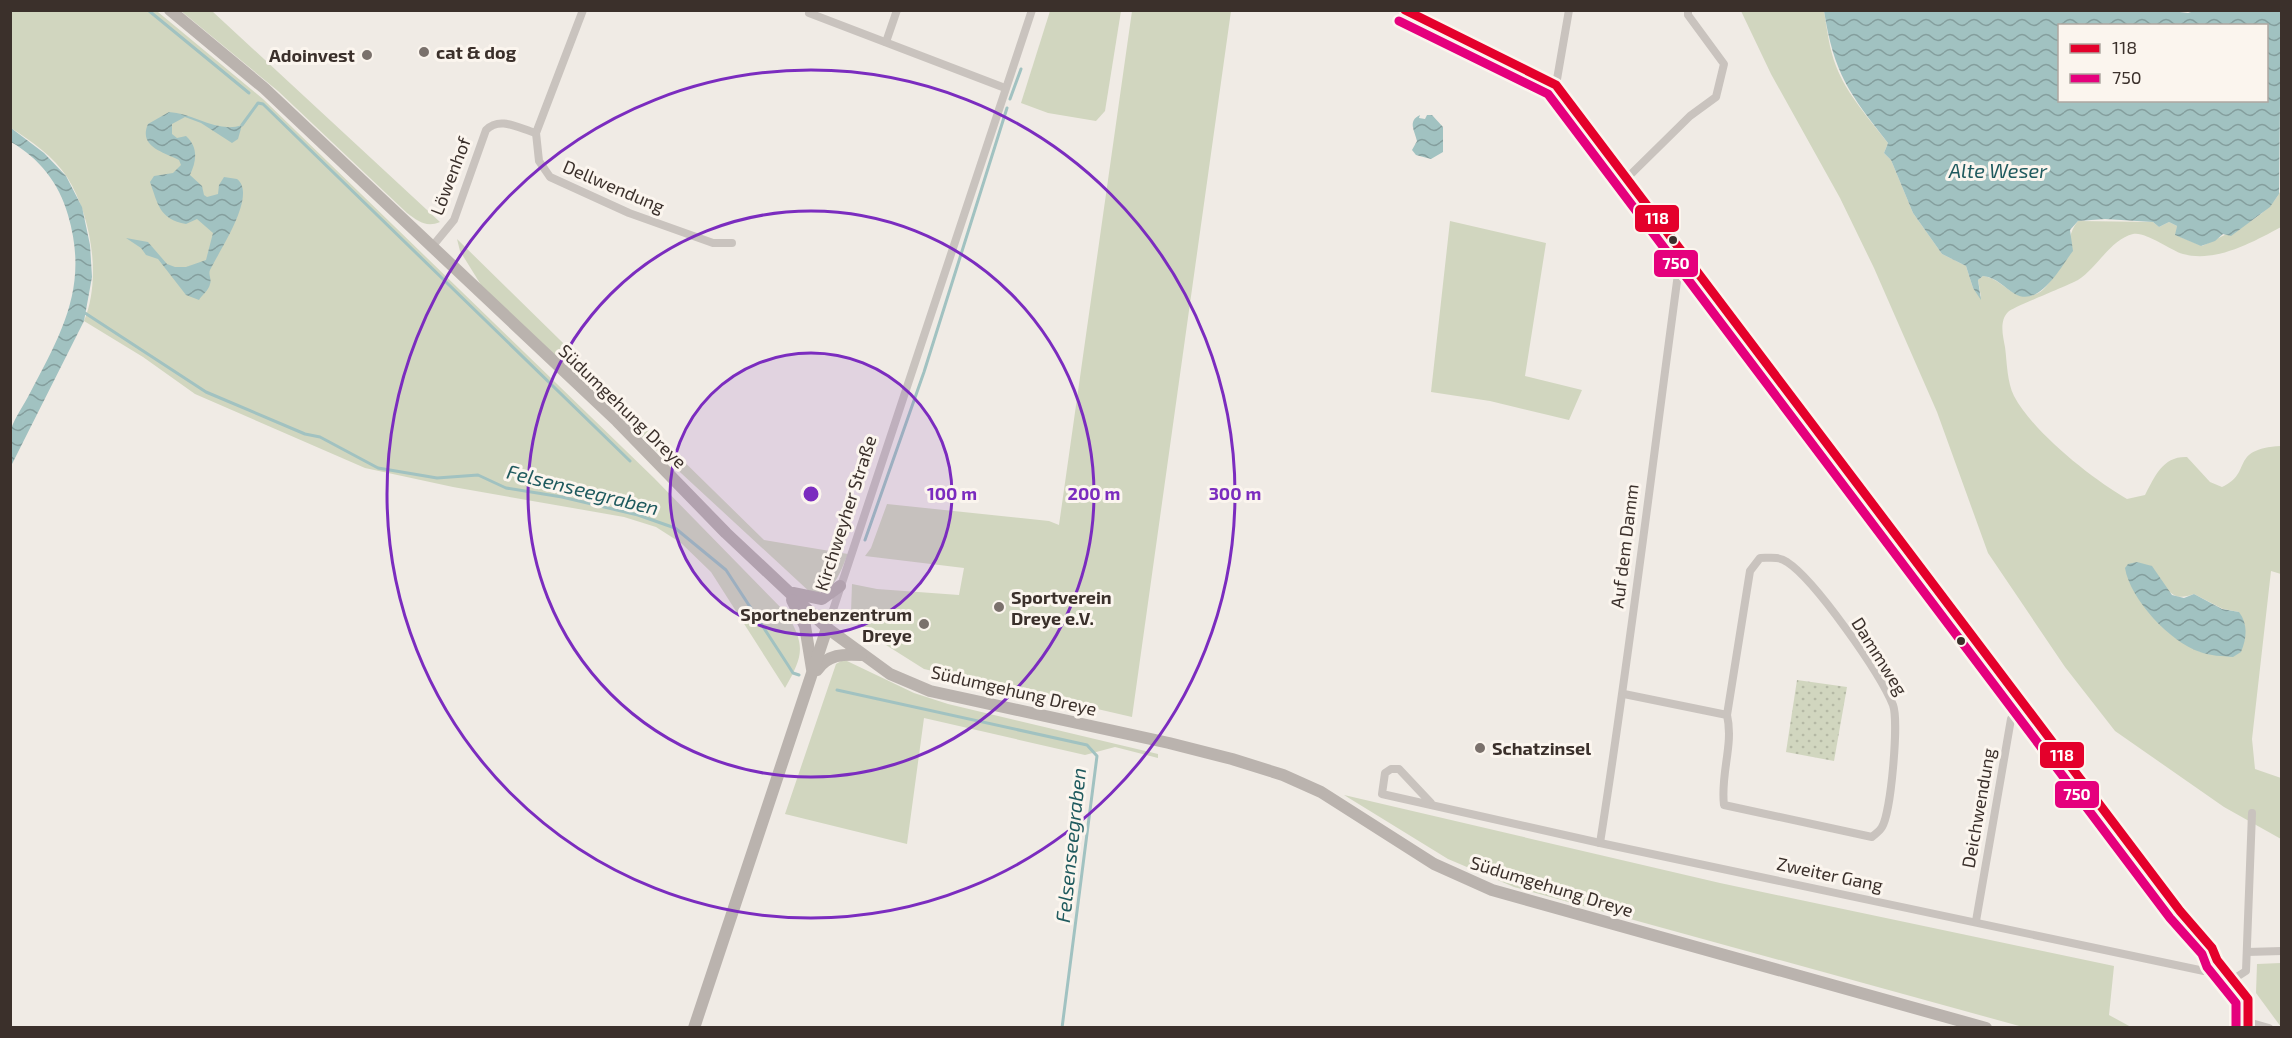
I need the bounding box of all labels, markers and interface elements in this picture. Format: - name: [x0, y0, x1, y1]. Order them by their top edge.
- legend: [2058, 24, 2268, 102]
- text: 118: [2112, 36, 2137, 58]
- place label: cat & dog: [436, 41, 517, 63]
- place label: Adoinvest: [269, 44, 356, 66]
- marker: cat & dog: [417, 45, 431, 59]
- marker: Adoinvest: [360, 48, 374, 62]
- text: 750: [2112, 66, 2142, 88]
- street label: Löwenhof: [425, 133, 475, 218]
- street label: Dellwendung: [560, 155, 668, 217]
- water label: Alte Weser: [1948, 158, 2048, 182]
- line badge: 118: [1634, 204, 1680, 233]
- text: 118: [1645, 208, 1669, 227]
- unlabelled marker: [1667, 234, 1679, 246]
- line badge: 750: [1653, 249, 1699, 278]
- text: 750: [1662, 253, 1690, 272]
- street label: Südumgehung Dreye: [555, 339, 691, 473]
- street label: Kirchweyher Straße: [810, 433, 880, 593]
- water label: Felsenseegraben: [505, 459, 661, 519]
- text: 100 m: [927, 482, 977, 504]
- text: 200 m: [1068, 482, 1120, 504]
- text: 300 m: [1209, 482, 1261, 504]
- street label: Auf dem Damm: [1605, 483, 1643, 609]
- centre of rings: [801, 484, 821, 504]
- place label: Sportverein Dreye e.V.: [1011, 586, 1112, 629]
- marker: Sportverein Dreye e.V.: [992, 600, 1006, 614]
- place label: Sportnebenzentrum Dreye: [740, 603, 912, 646]
- street label: Dammweg: [1847, 613, 1913, 699]
- marker: Sportnebenzentrum Dreye: [917, 617, 931, 631]
- unlabelled marker: [1955, 635, 1967, 647]
- street label: Südumgehung Dreye: [929, 660, 1099, 720]
- place label: Schatzinsel: [1492, 737, 1591, 759]
- marker: Schatzinsel: [1473, 741, 1487, 755]
- line badge: 118: [2039, 741, 2085, 769]
- text: 118: [2050, 745, 2074, 764]
- street label: Deichwendung: [1957, 746, 1999, 870]
- water label: Felsenseegraben: [1050, 766, 1090, 924]
- line badge: 750: [2054, 780, 2100, 809]
- text: 750: [2063, 784, 2091, 803]
- street label: Südumgehung Dreye: [1468, 851, 1636, 921]
- street label: Zweiter Gang: [1775, 852, 1885, 896]

